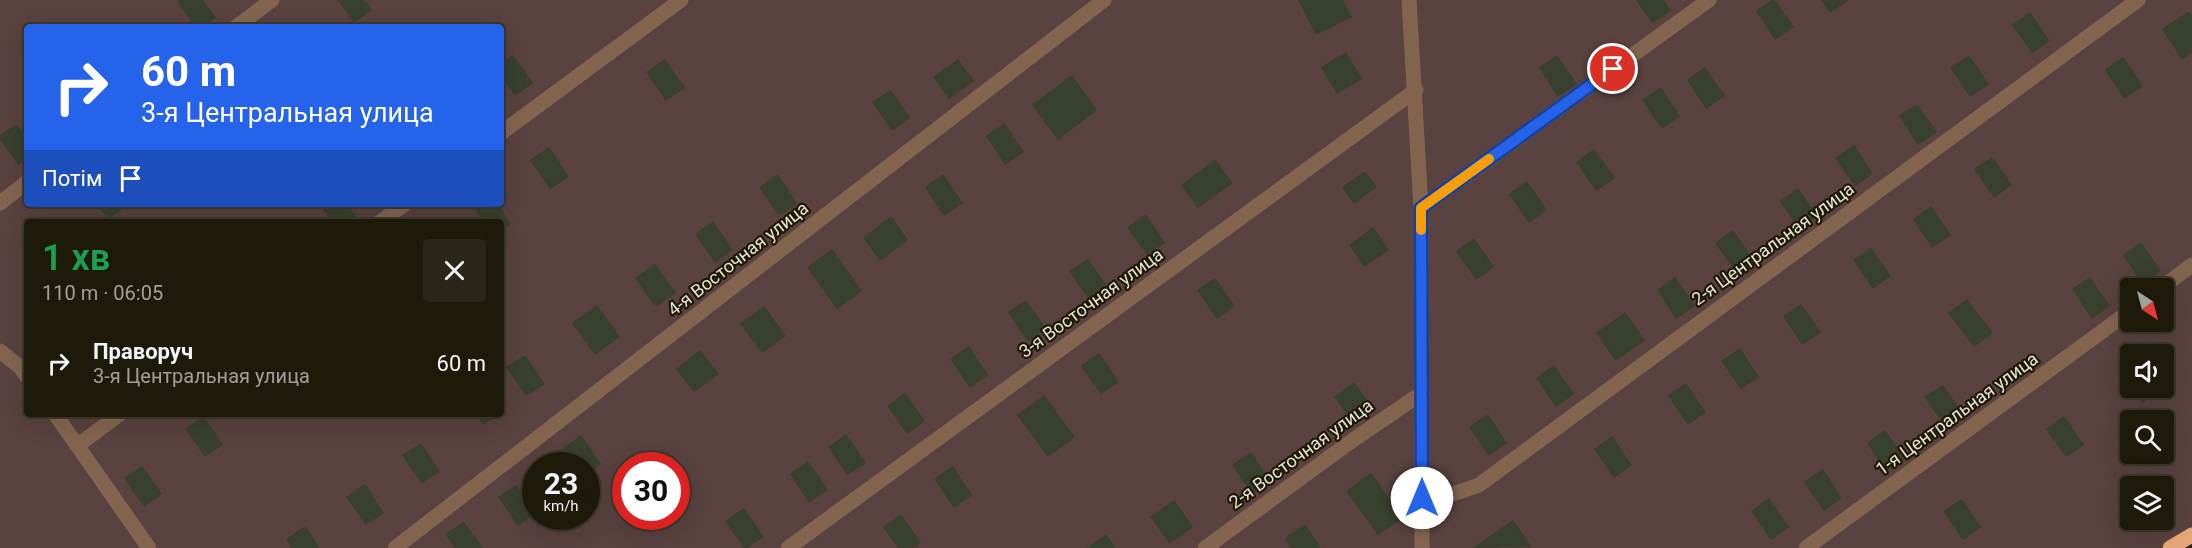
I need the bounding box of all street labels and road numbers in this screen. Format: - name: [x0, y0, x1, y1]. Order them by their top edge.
- street label: 2-я Центральная улица: [1688, 178, 1858, 309]
- street label: 4-я Восточная улица: [663, 197, 812, 320]
- street label: 3-я Восточная улица: [1015, 243, 1167, 362]
- street label: 1-я Центральная улица: [1872, 348, 2042, 479]
- street label: 2-я Восточная улица: [1225, 394, 1377, 513]

